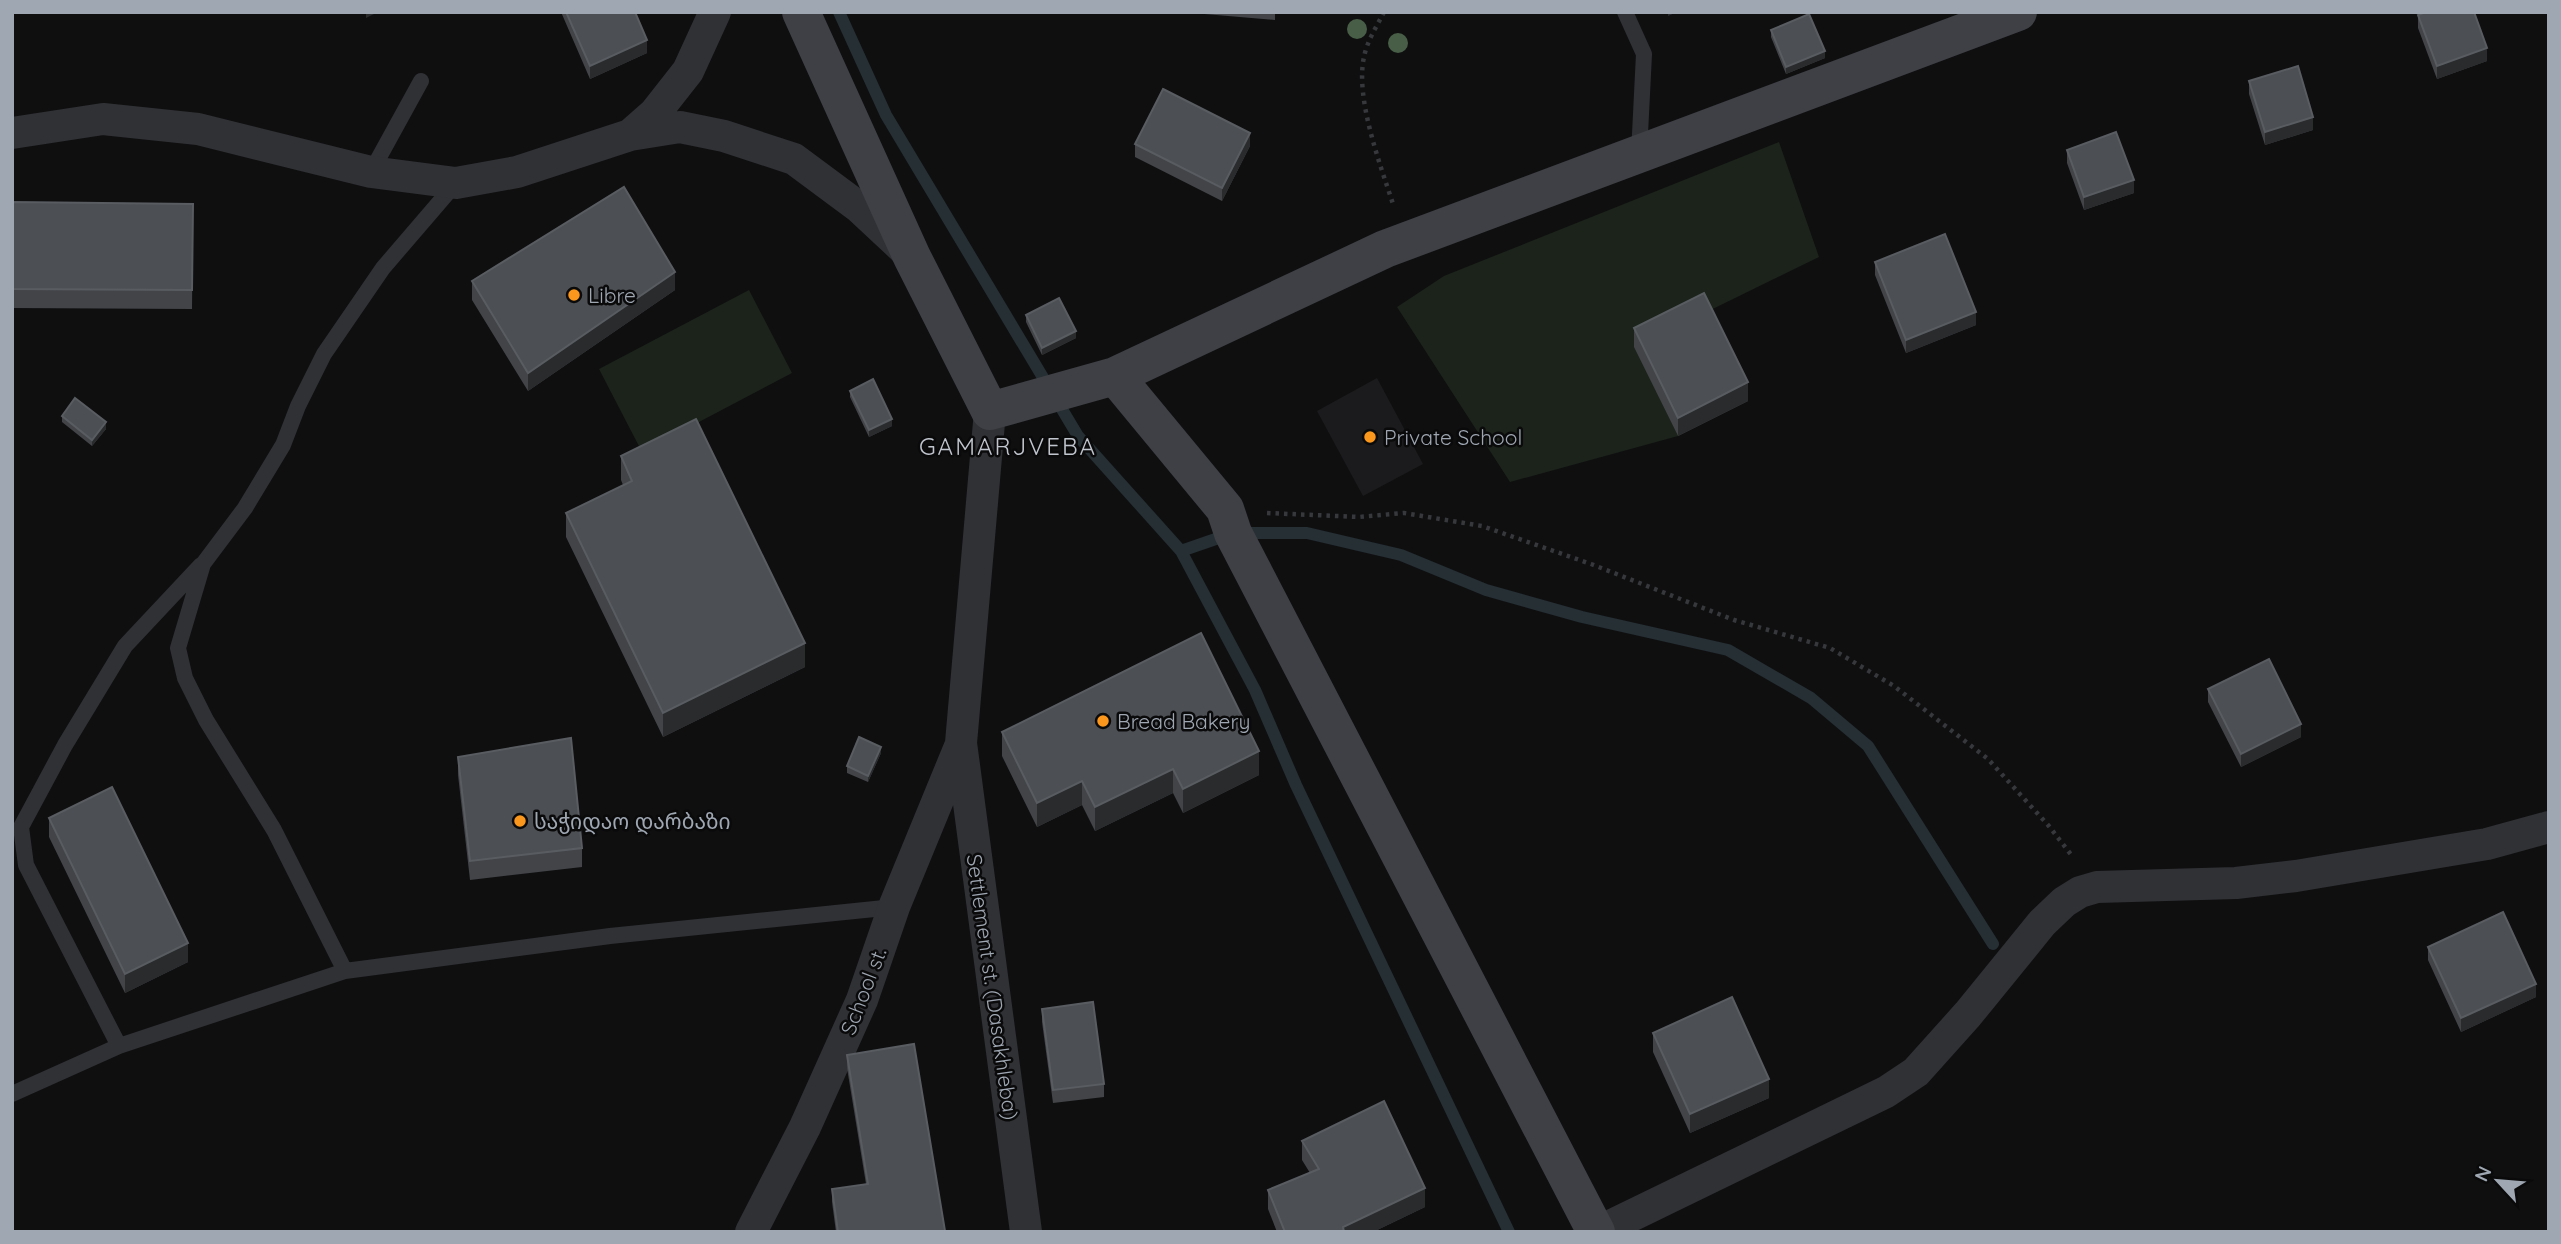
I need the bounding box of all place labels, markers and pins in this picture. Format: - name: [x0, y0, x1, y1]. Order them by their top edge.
- place label: Libre: [588, 282, 636, 308]
- marker: Libre: [566, 287, 582, 303]
- place label: Private School: [1384, 424, 1522, 450]
- marker: Private School: [1362, 429, 1378, 445]
- place label: Bread Bakery: [1117, 708, 1250, 734]
- marker: Bread Bakery: [1095, 713, 1111, 729]
- place label: საჭიდაო დარბაზი: [534, 808, 731, 835]
- marker: საჭიდაო დარბაზი: [512, 813, 528, 829]

